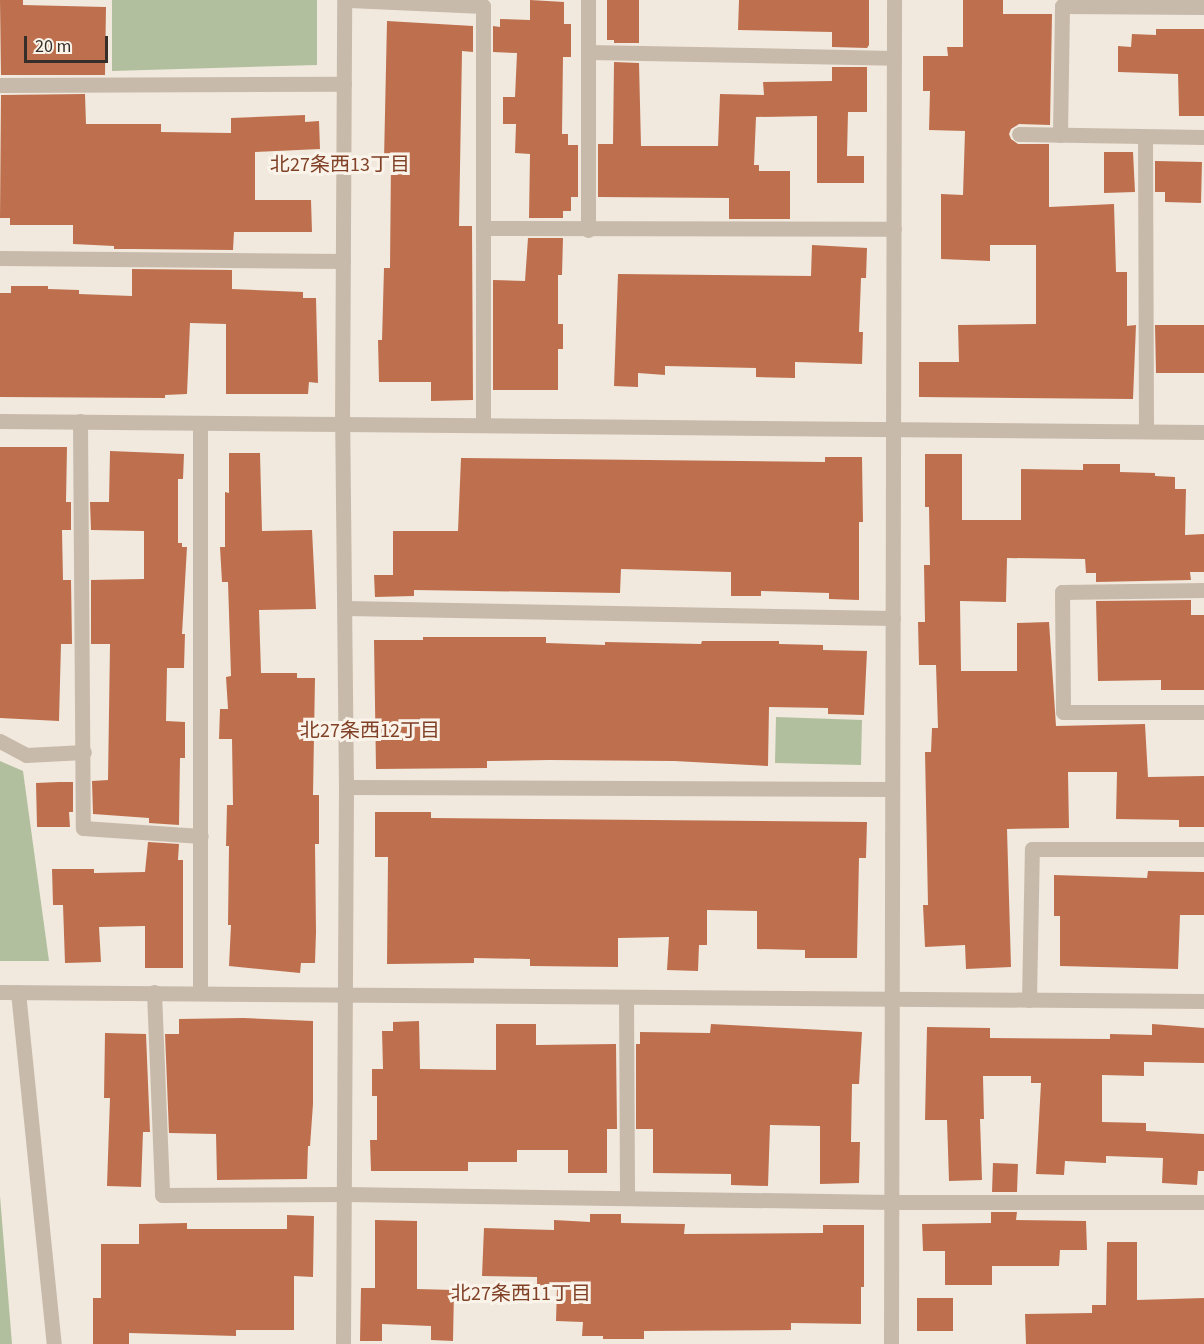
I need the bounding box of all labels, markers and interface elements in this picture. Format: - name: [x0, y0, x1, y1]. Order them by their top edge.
- scale bar: [27, 24, 111, 62]
- text: 20 m: [35, 34, 71, 59]
- district label: 北27条西13丁目: [270, 153, 410, 177]
- district label: 北27条西12丁目: [300, 719, 440, 743]
- district label: 北27条西11丁目: [451, 1282, 591, 1306]

